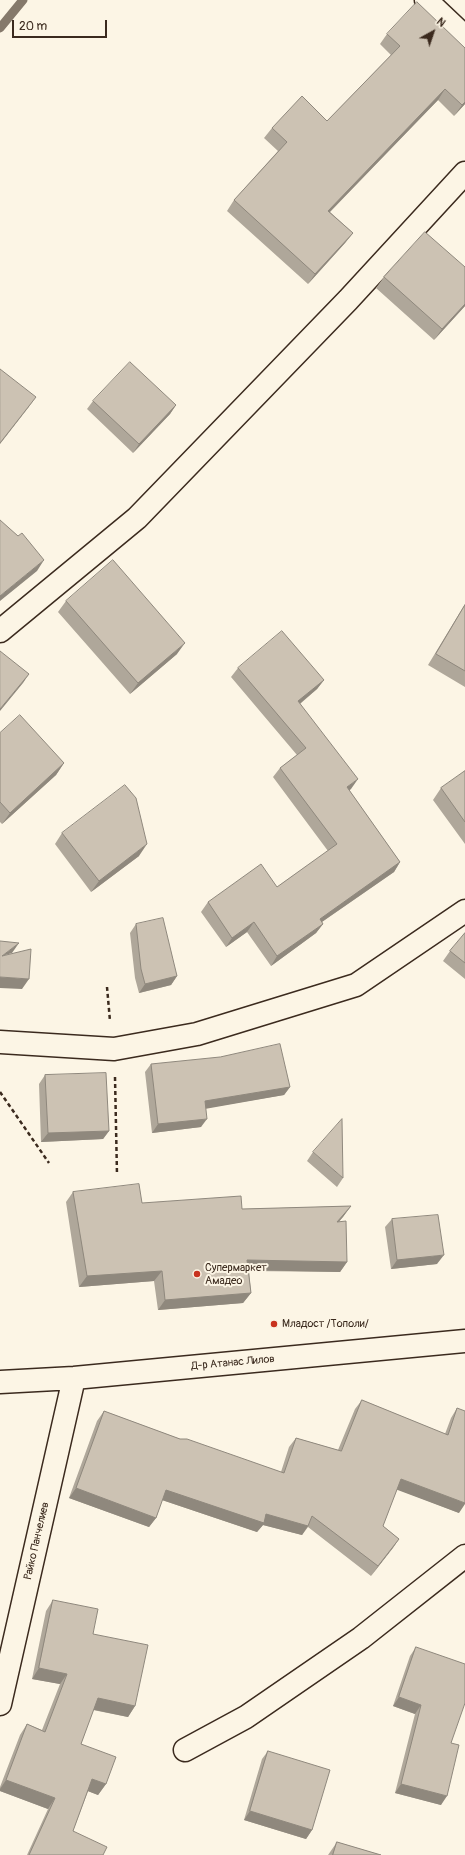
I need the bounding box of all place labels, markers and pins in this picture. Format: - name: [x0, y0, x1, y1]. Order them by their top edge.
- place label: Супермаркет Амадео: [205, 1261, 267, 1287]
- marker: Супермаркет Амадео: [192, 1269, 202, 1279]
- place label: Младост /Тополи/: [282, 1317, 369, 1331]
- marker: Младост /Тополи/: [269, 1319, 279, 1329]

